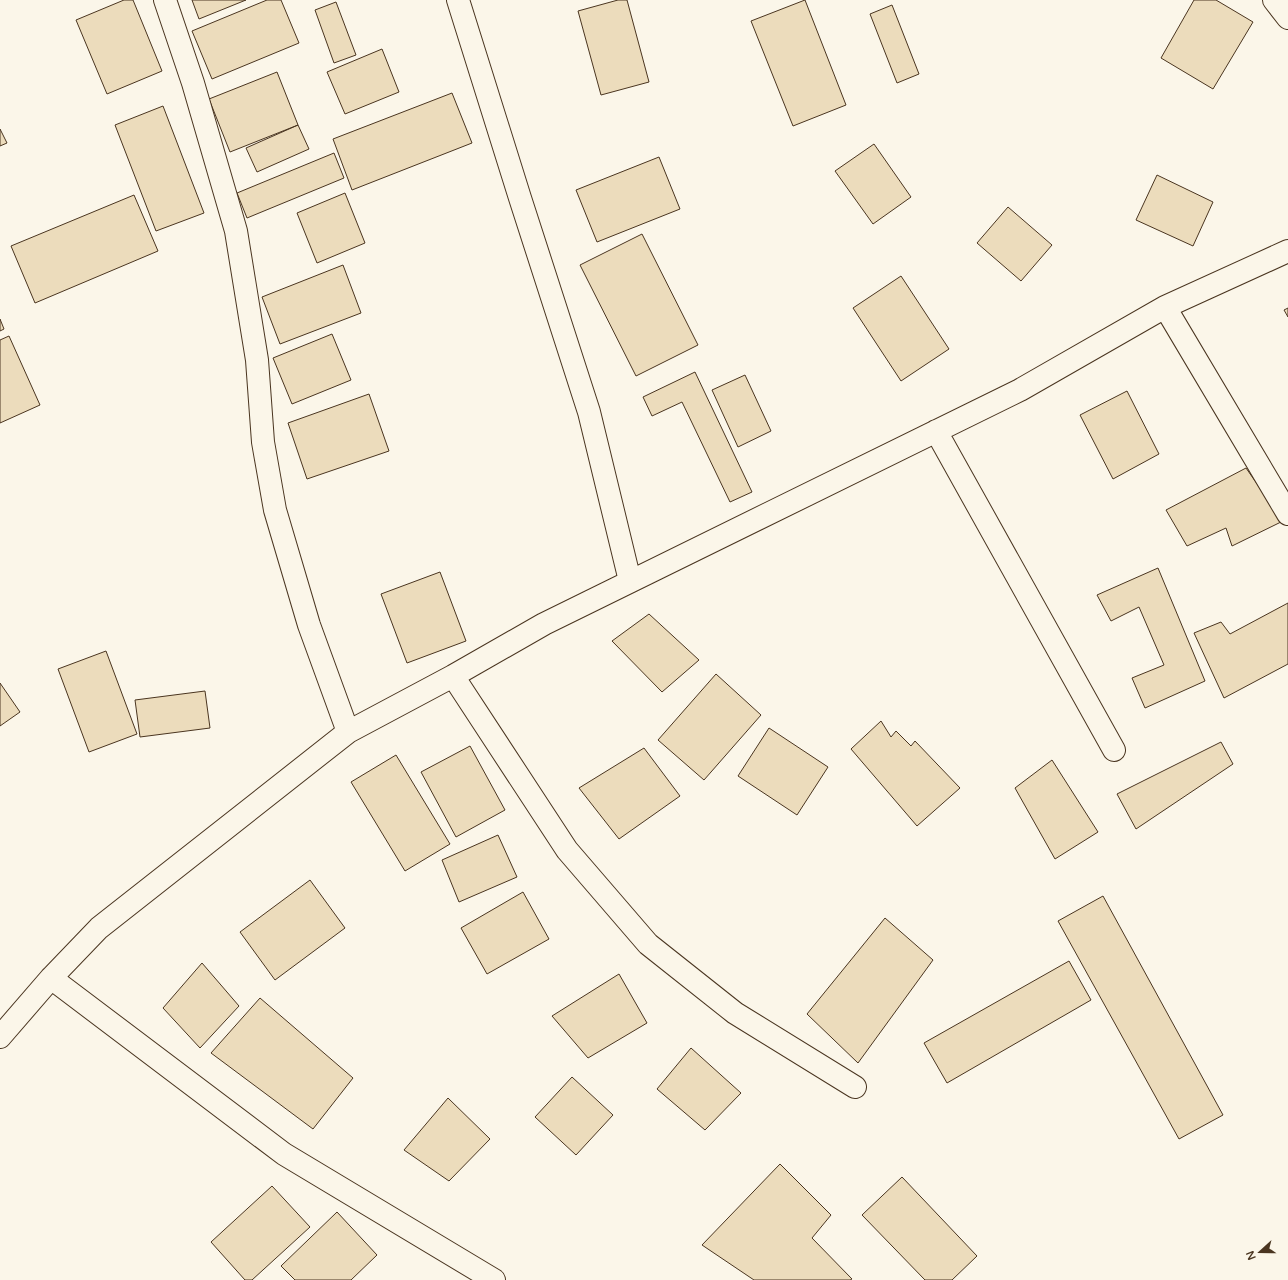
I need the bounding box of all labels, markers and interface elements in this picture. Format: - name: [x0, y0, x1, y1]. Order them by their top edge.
- north arrow: [1240, 1232, 1280, 1272]
- text: N: [1243, 1249, 1259, 1262]

